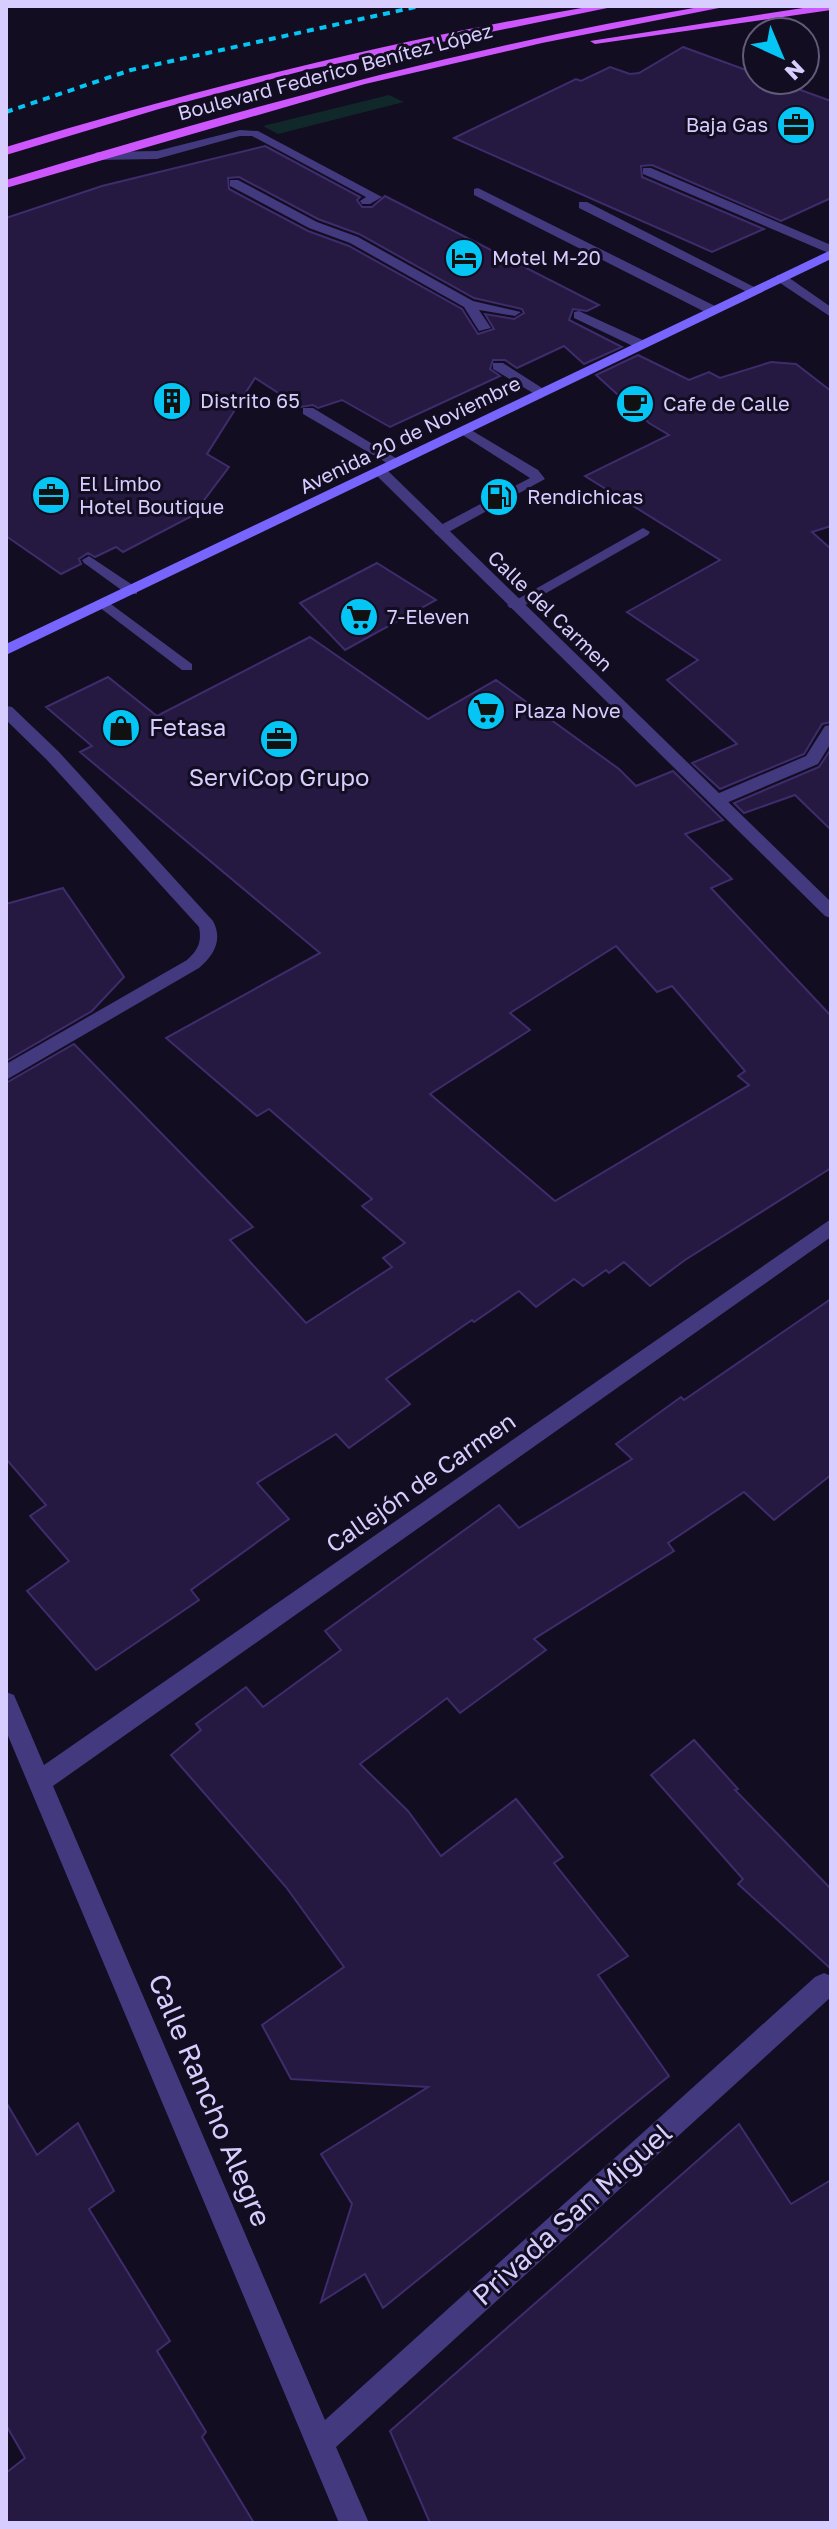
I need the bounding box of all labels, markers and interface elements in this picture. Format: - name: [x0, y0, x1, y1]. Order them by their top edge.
- north arrow: [741, 16, 821, 96]
- street label: Boulevard Federico Benítez López: [175, 17, 495, 125]
- text: N: [780, 55, 811, 86]
- office icon: Baja Gas: [775, 104, 817, 146]
- place label: Baja Gas: [686, 112, 768, 136]
- hotel icon: Motel M-20: [443, 237, 485, 279]
- place label: Motel M-20: [492, 245, 601, 269]
- street label: Avenida 20 de Noviembre: [295, 370, 524, 498]
- building icon: Distrito 65: [151, 380, 193, 422]
- cafe icon: Cafe de Calle: [614, 383, 656, 425]
- place label: Distrito 65: [200, 388, 300, 412]
- place label: Cafe de Calle: [663, 391, 790, 415]
- place label: El Limbo Hotel Boutique: [79, 471, 224, 518]
- office icon: El Limbo Hotel Boutique: [30, 474, 72, 516]
- fuel station icon: Rendichicas: [478, 476, 520, 518]
- place label: Rendichicas: [527, 484, 643, 508]
- street label: Calle del Carmen: [483, 545, 618, 676]
- supermarket icon: 7-Eleven: [338, 596, 380, 638]
- place label: 7-Eleven: [387, 604, 470, 628]
- supermarket icon: Plaza Nove: [465, 690, 507, 732]
- place label: Plaza Nove: [514, 698, 621, 722]
- shop icon: Fetasa: [100, 707, 142, 749]
- place label: Fetasa: [149, 712, 226, 741]
- office icon: ServiCop Grupo: [258, 718, 300, 760]
- place label: ServiCop Grupo: [189, 762, 369, 791]
- street label: Callejón de Carmen: [320, 1406, 520, 1558]
- street label: Calle Rancho Alegre: [142, 1969, 279, 2231]
- street label: Privada San Miguel: [465, 2116, 678, 2312]

